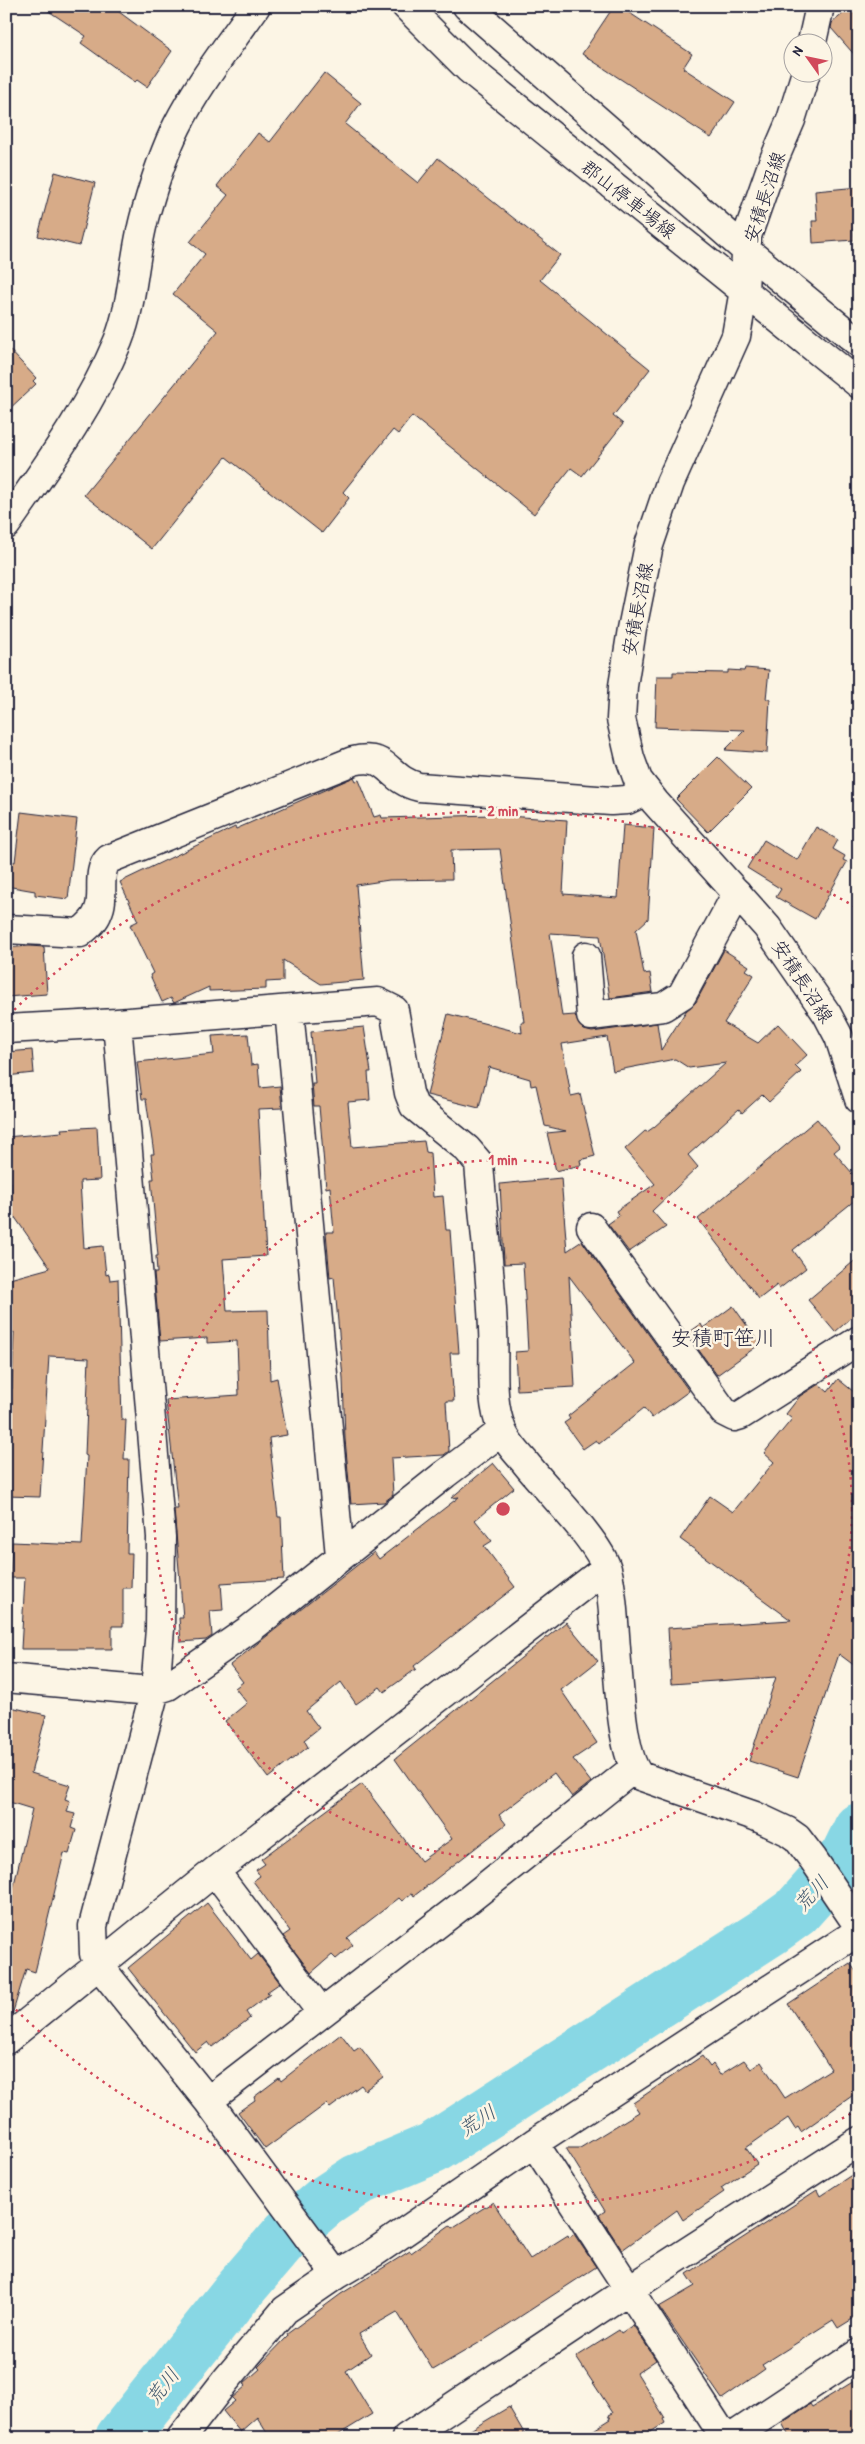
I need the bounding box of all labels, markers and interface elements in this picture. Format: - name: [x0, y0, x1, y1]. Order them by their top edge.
- north arrow: [782, 32, 832, 82]
- text: N: [787, 42, 807, 59]
- street label: 安積長沼線: [737, 148, 791, 246]
- street label: 郡山停車場線: [576, 154, 682, 244]
- street label: 安積長沼線: [615, 560, 659, 658]
- text: 2 min: [488, 800, 519, 821]
- street label: 安積長沼線: [766, 934, 840, 1028]
- text: 1 min: [488, 1149, 518, 1170]
- district label: 安積町笹川: [671, 1323, 776, 1352]
- centre of rings: [494, 1500, 512, 1518]
- water label: 荒川: [787, 1869, 835, 1917]
- water label: 荒川: [453, 2098, 501, 2142]
- water label: 荒川: [139, 2362, 185, 2410]

